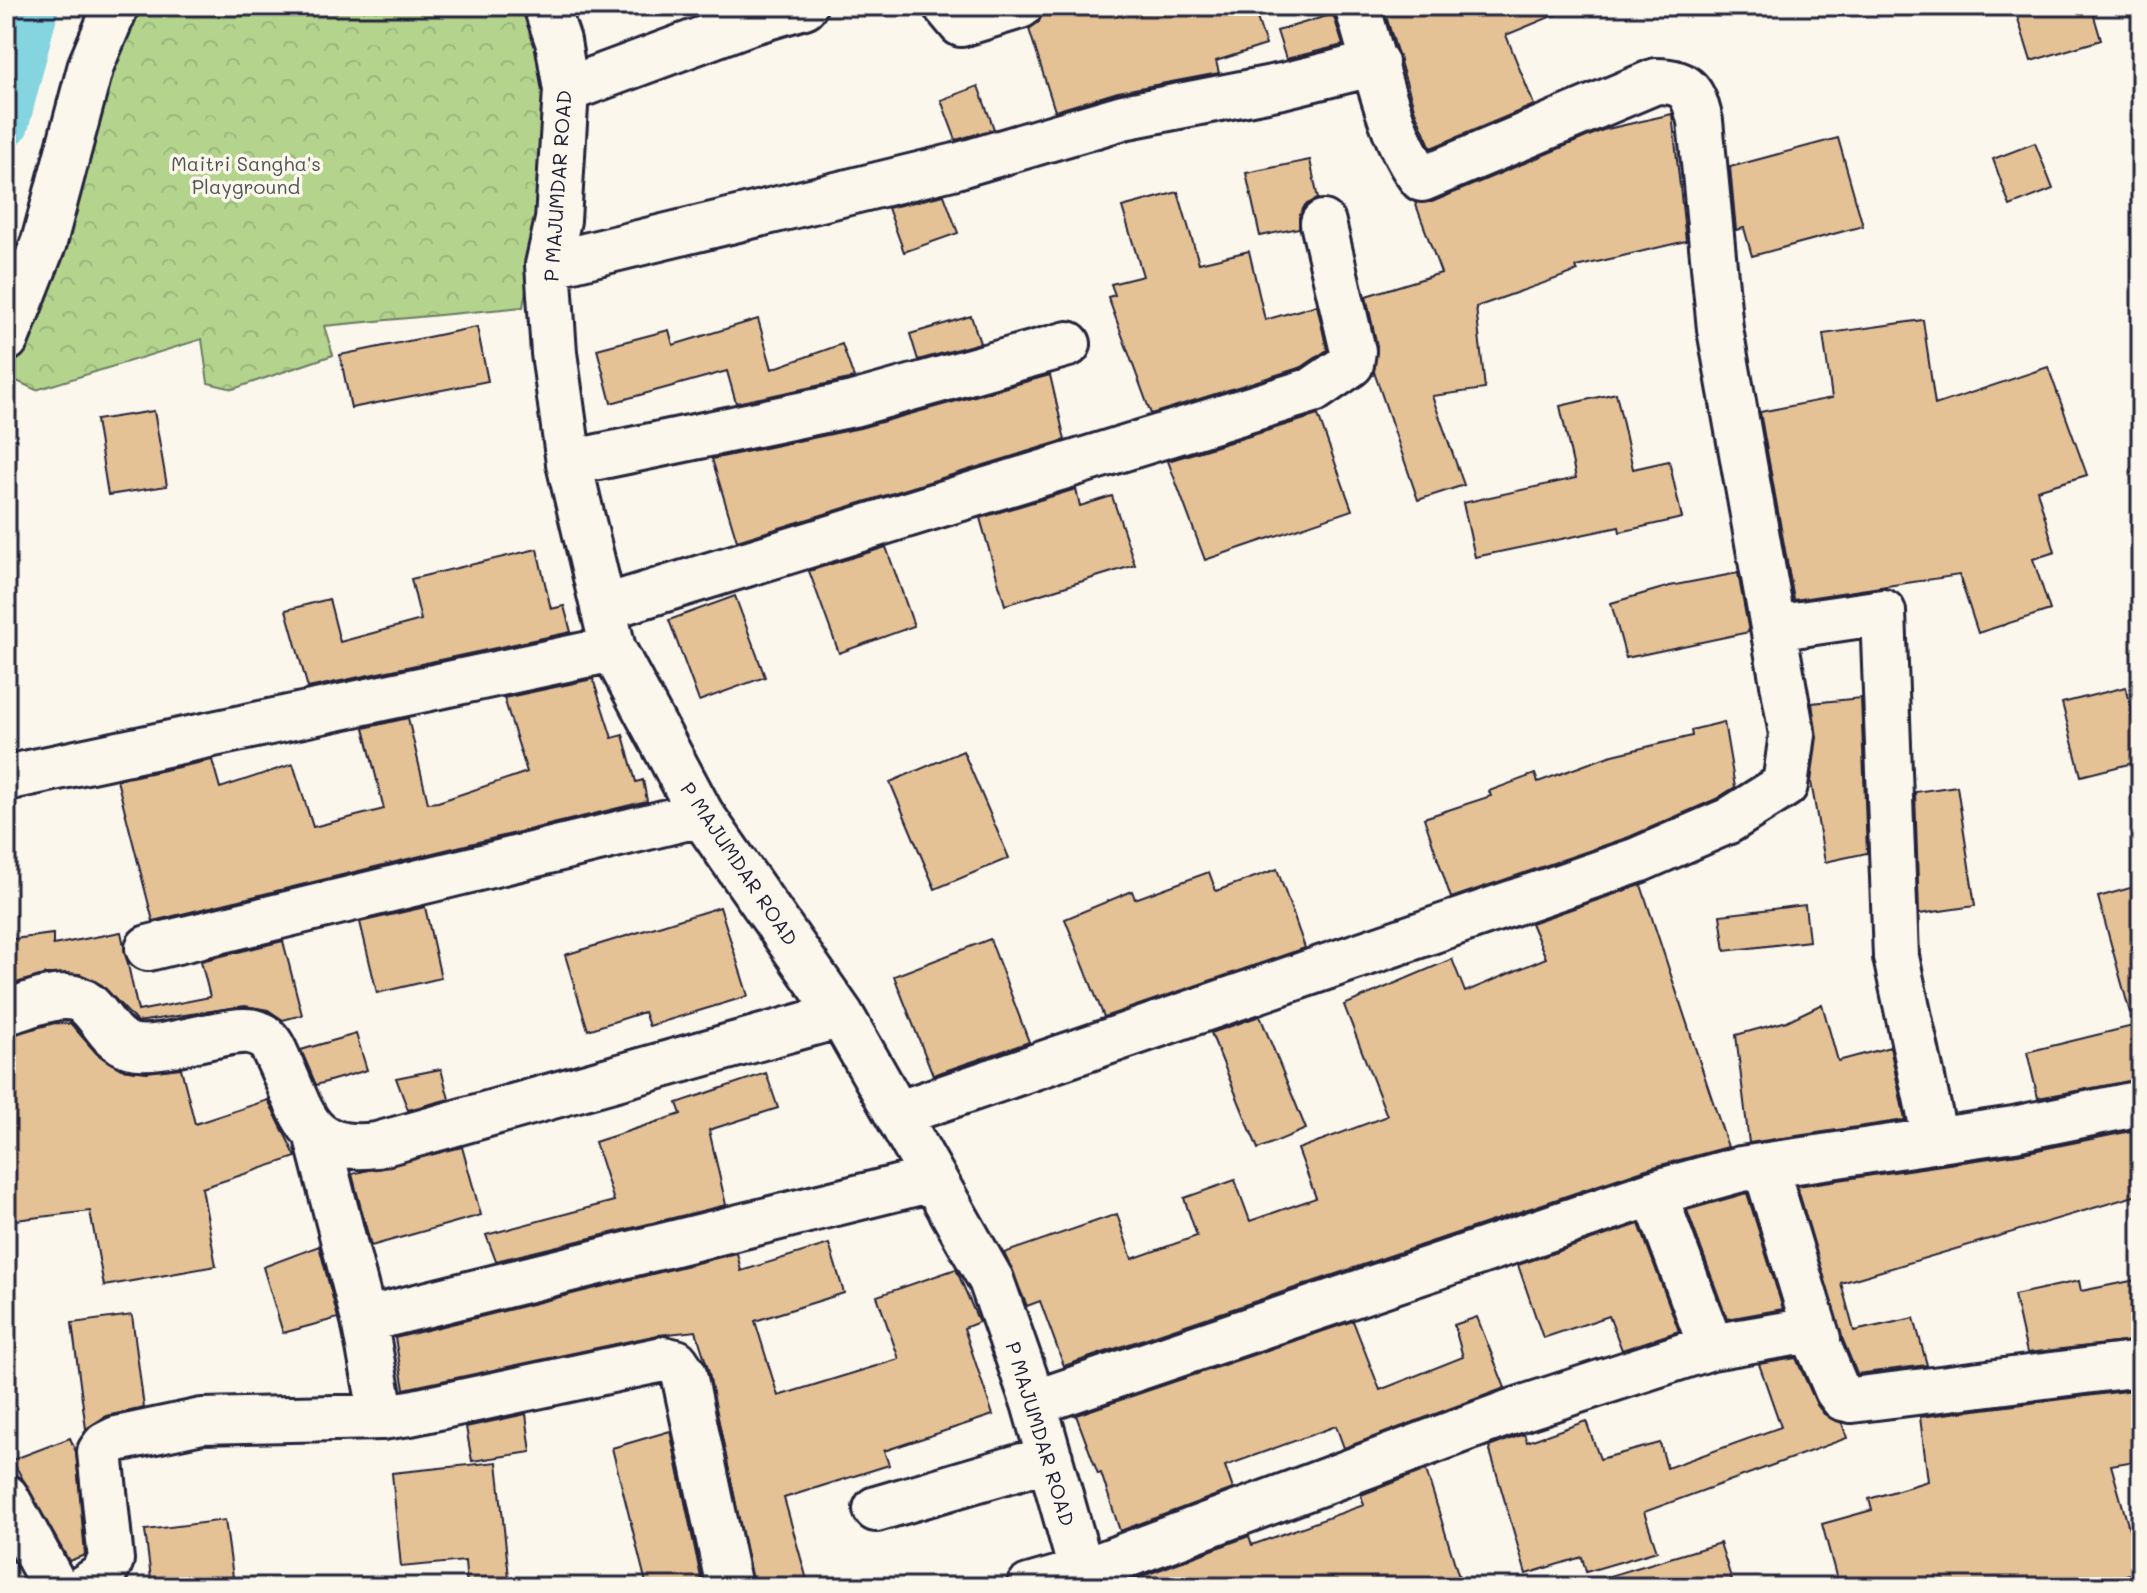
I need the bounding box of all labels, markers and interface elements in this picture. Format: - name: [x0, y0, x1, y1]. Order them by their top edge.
- street label: P MAJUMDAR ROAD: [537, 89, 577, 282]
- park label: Maitri Sangha's Playground: [171, 150, 321, 199]
- street label: P MAJUMDAR ROAD: [675, 777, 804, 950]
- street label: P MAJUMDAR ROAD: [1001, 1338, 1081, 1529]

